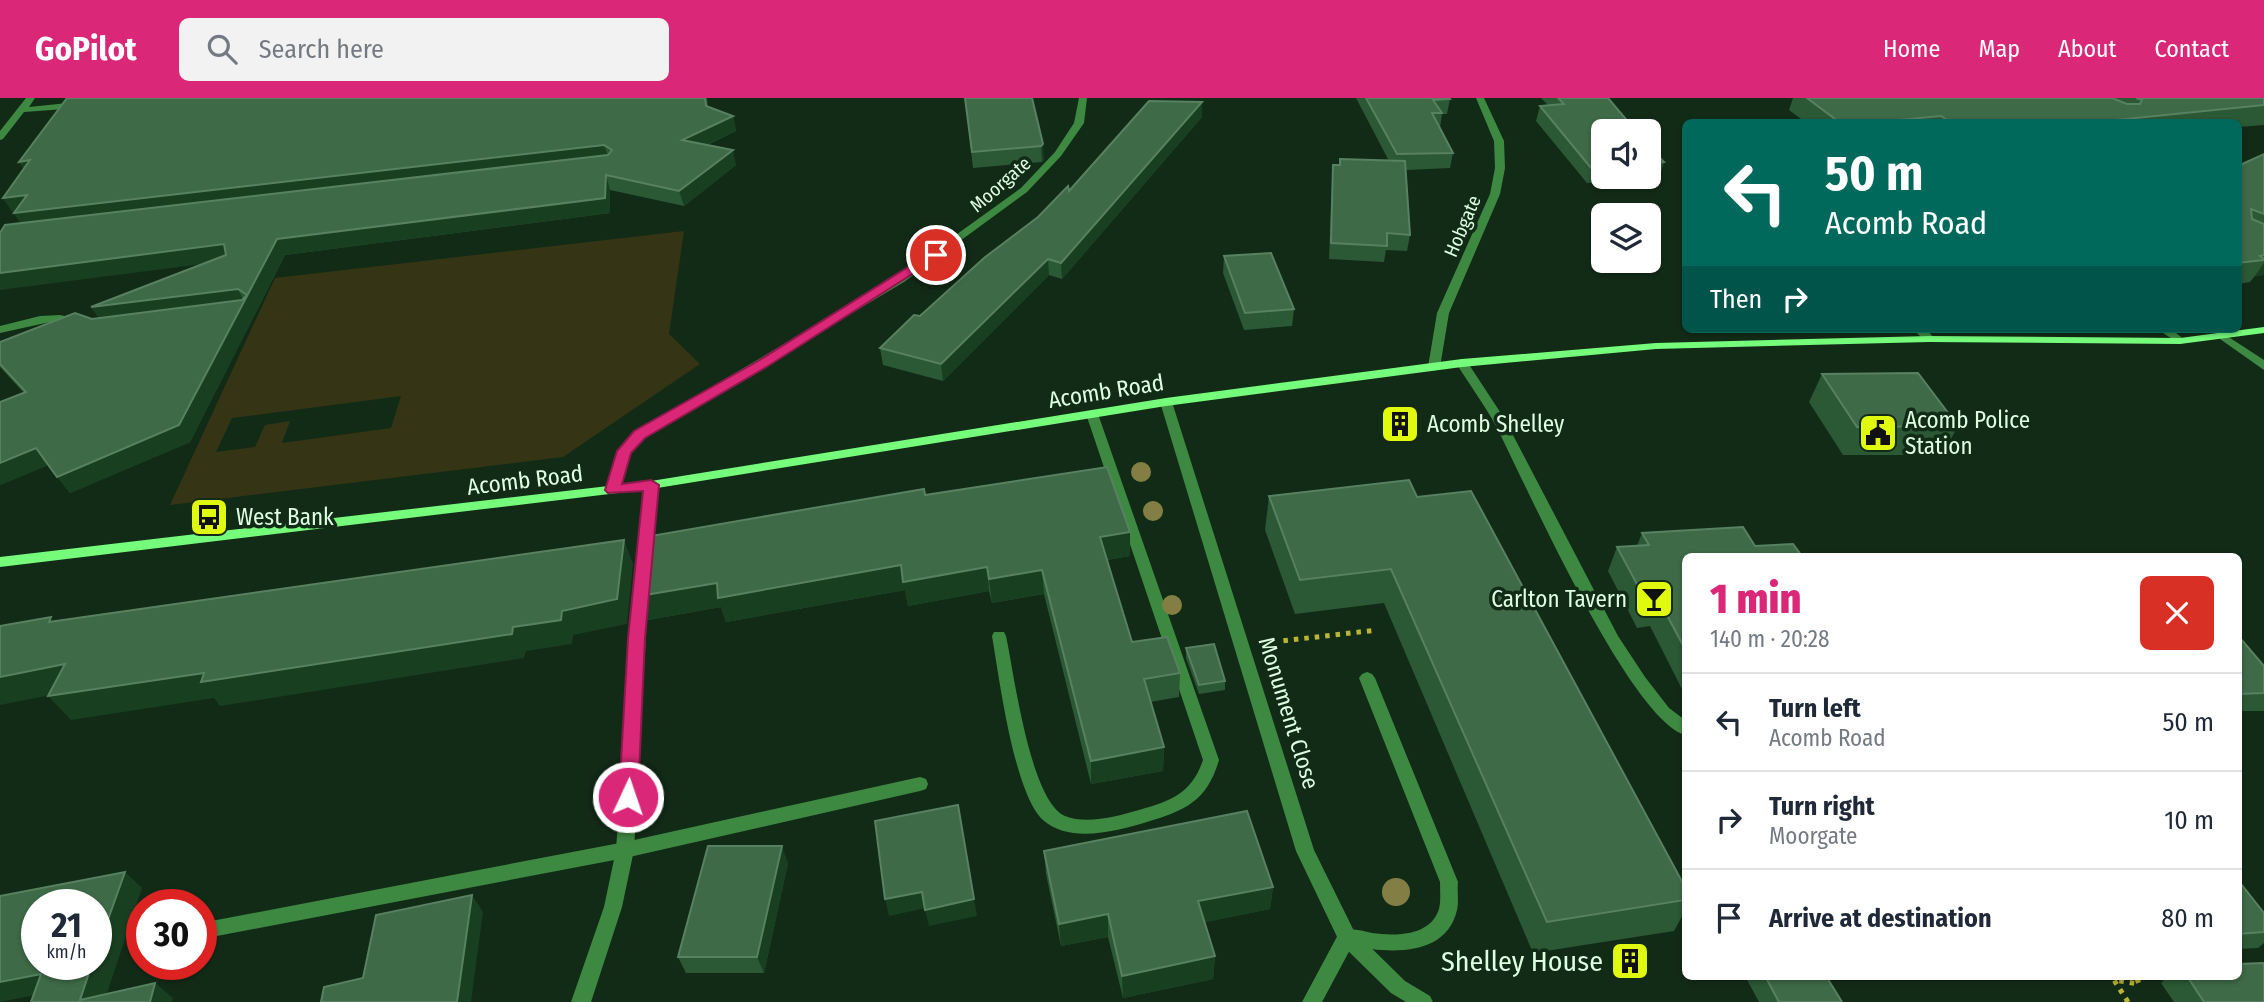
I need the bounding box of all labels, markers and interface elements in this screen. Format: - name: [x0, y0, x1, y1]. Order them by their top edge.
- search box: [179, 18, 669, 81]
- text: GoPilot: [35, 29, 137, 69]
- icon: search: [203, 30, 241, 68]
- text: Search here: [259, 34, 384, 65]
- text: Home: [1883, 35, 1940, 63]
- text: Map: [1978, 35, 2020, 63]
- text: About: [2058, 35, 2116, 63]
- text: Contact: [2154, 35, 2229, 63]
- map controls: [1591, 119, 1661, 273]
- button: sound: [1591, 119, 1661, 189]
- text: 50 m: [1825, 144, 1923, 203]
- icon: left: [1710, 147, 1801, 238]
- street label: Moorgate: [965, 152, 1035, 217]
- street label: Hobgate: [1439, 192, 1486, 261]
- button: layers: [1591, 203, 1661, 273]
- text: Acomb Road: [1825, 204, 1987, 242]
- pin: [906, 225, 966, 285]
- icon: arrive: [917, 236, 955, 274]
- icon: right: [1776, 280, 1814, 318]
- text: Then: [1710, 284, 1762, 315]
- street label: Acomb Road: [1046, 368, 1166, 414]
- building icon: Acomb Shelley: [1379, 403, 1421, 445]
- place label: Acomb Police Station: [1905, 406, 2030, 460]
- place label: Acomb Shelley: [1427, 410, 1565, 438]
- public building icon: Acomb Police Station: [1857, 412, 1899, 454]
- street label: Acomb Road: [465, 459, 585, 501]
- bus stop icon: West Bank: [188, 496, 230, 538]
- place label: West Bank: [236, 503, 334, 531]
- text: 1 min: [1710, 574, 1801, 624]
- button: close: [2140, 576, 2214, 650]
- bar icon: Carlton Tavern: [1633, 578, 1675, 620]
- place label: Carlton Tavern: [1491, 585, 1627, 613]
- text: 140 m · 20:28: [1710, 625, 1830, 653]
- street label: Monument Close: [1253, 634, 1325, 792]
- text: Turn left: [1769, 693, 1861, 724]
- icon: left: [1710, 703, 1748, 741]
- text: 50 m: [2162, 707, 2214, 738]
- text: Acomb Road: [1769, 724, 1886, 752]
- position arrow: [591, 760, 665, 834]
- text: Turn right: [1769, 791, 1875, 822]
- icon: right: [1710, 801, 1748, 839]
- text: 10 m: [2164, 805, 2214, 836]
- text: Moorgate: [1769, 822, 1857, 850]
- speed limit sign: 30: [126, 889, 217, 980]
- icon: arrive: [1710, 899, 1748, 937]
- text: Arrive at destination: [1769, 903, 1992, 934]
- text: 80 m: [2161, 903, 2214, 934]
- text: 21: [51, 904, 82, 946]
- building icon: Shelley House: [1609, 940, 1651, 982]
- text: km/h: [46, 941, 87, 963]
- place label: Shelley House: [1441, 945, 1603, 978]

